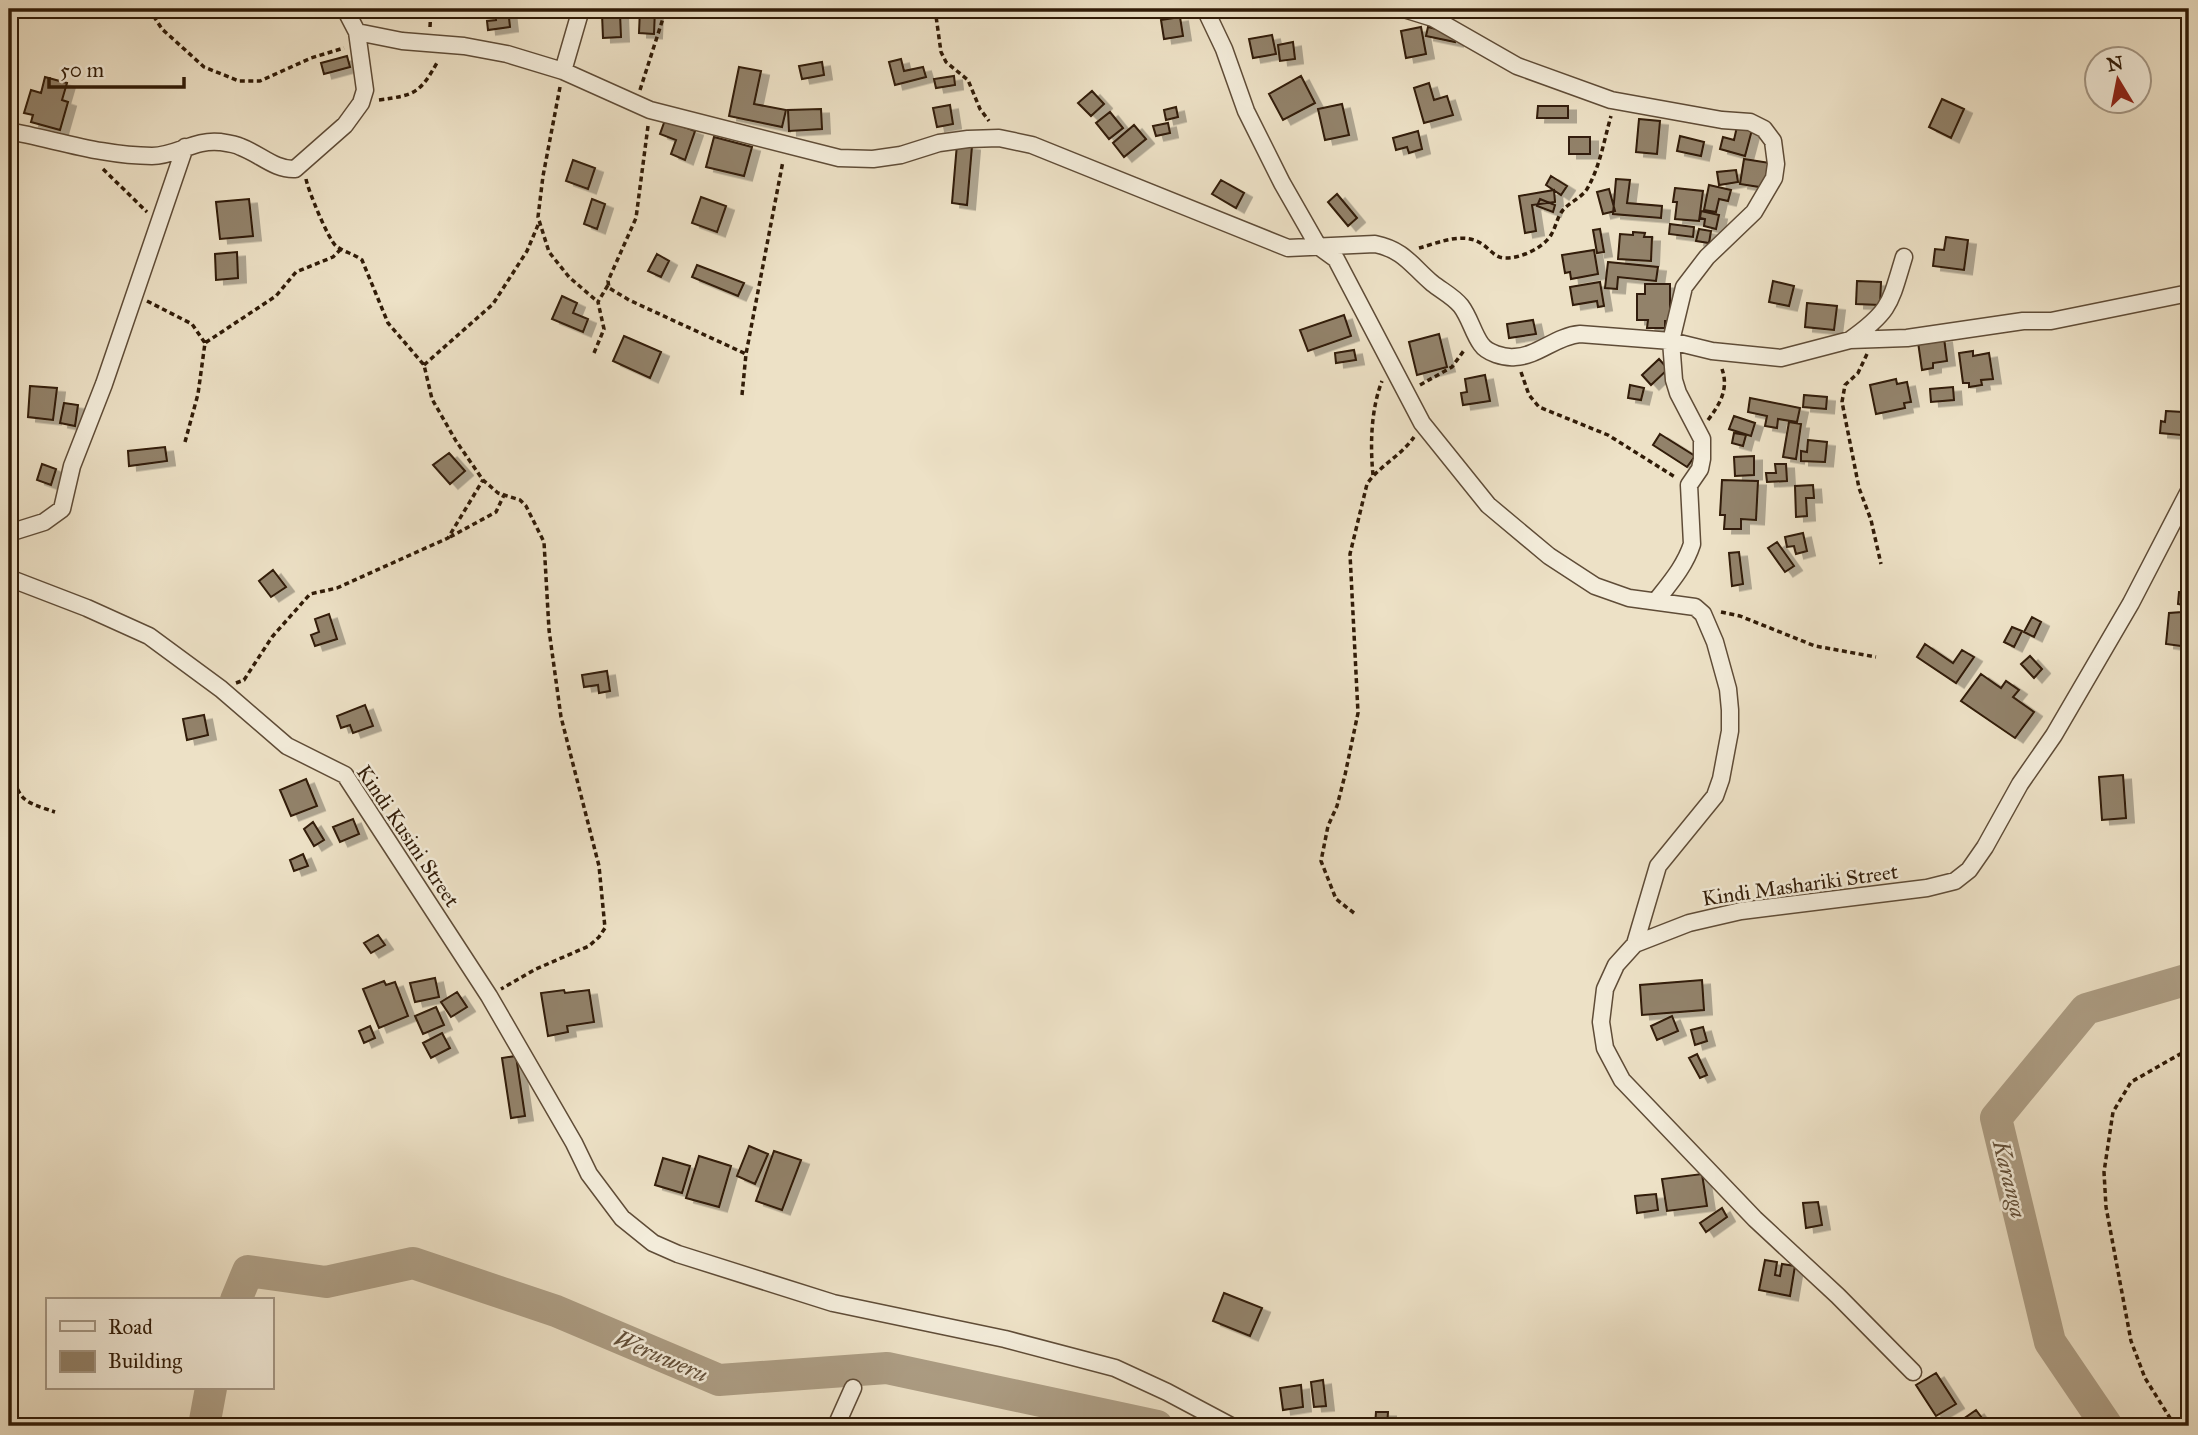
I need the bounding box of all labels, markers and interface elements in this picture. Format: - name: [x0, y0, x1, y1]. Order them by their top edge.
- scale bar: [49, 46, 184, 90]
- north arrow: [2082, 46, 2152, 116]
- text: N: [2105, 51, 2125, 76]
- text: 50 m: [60, 57, 105, 83]
- street label: Kindi Kusini Street: [351, 760, 465, 912]
- street label: Kindi Mashariki Street: [1700, 858, 1900, 912]
- water label: Karanga: [1987, 1136, 2033, 1221]
- legend: [46, 1298, 273, 1390]
- text: Road: [108, 1314, 153, 1340]
- water label: Weruweru: [610, 1324, 712, 1388]
- text: Building: [108, 1348, 182, 1374]

